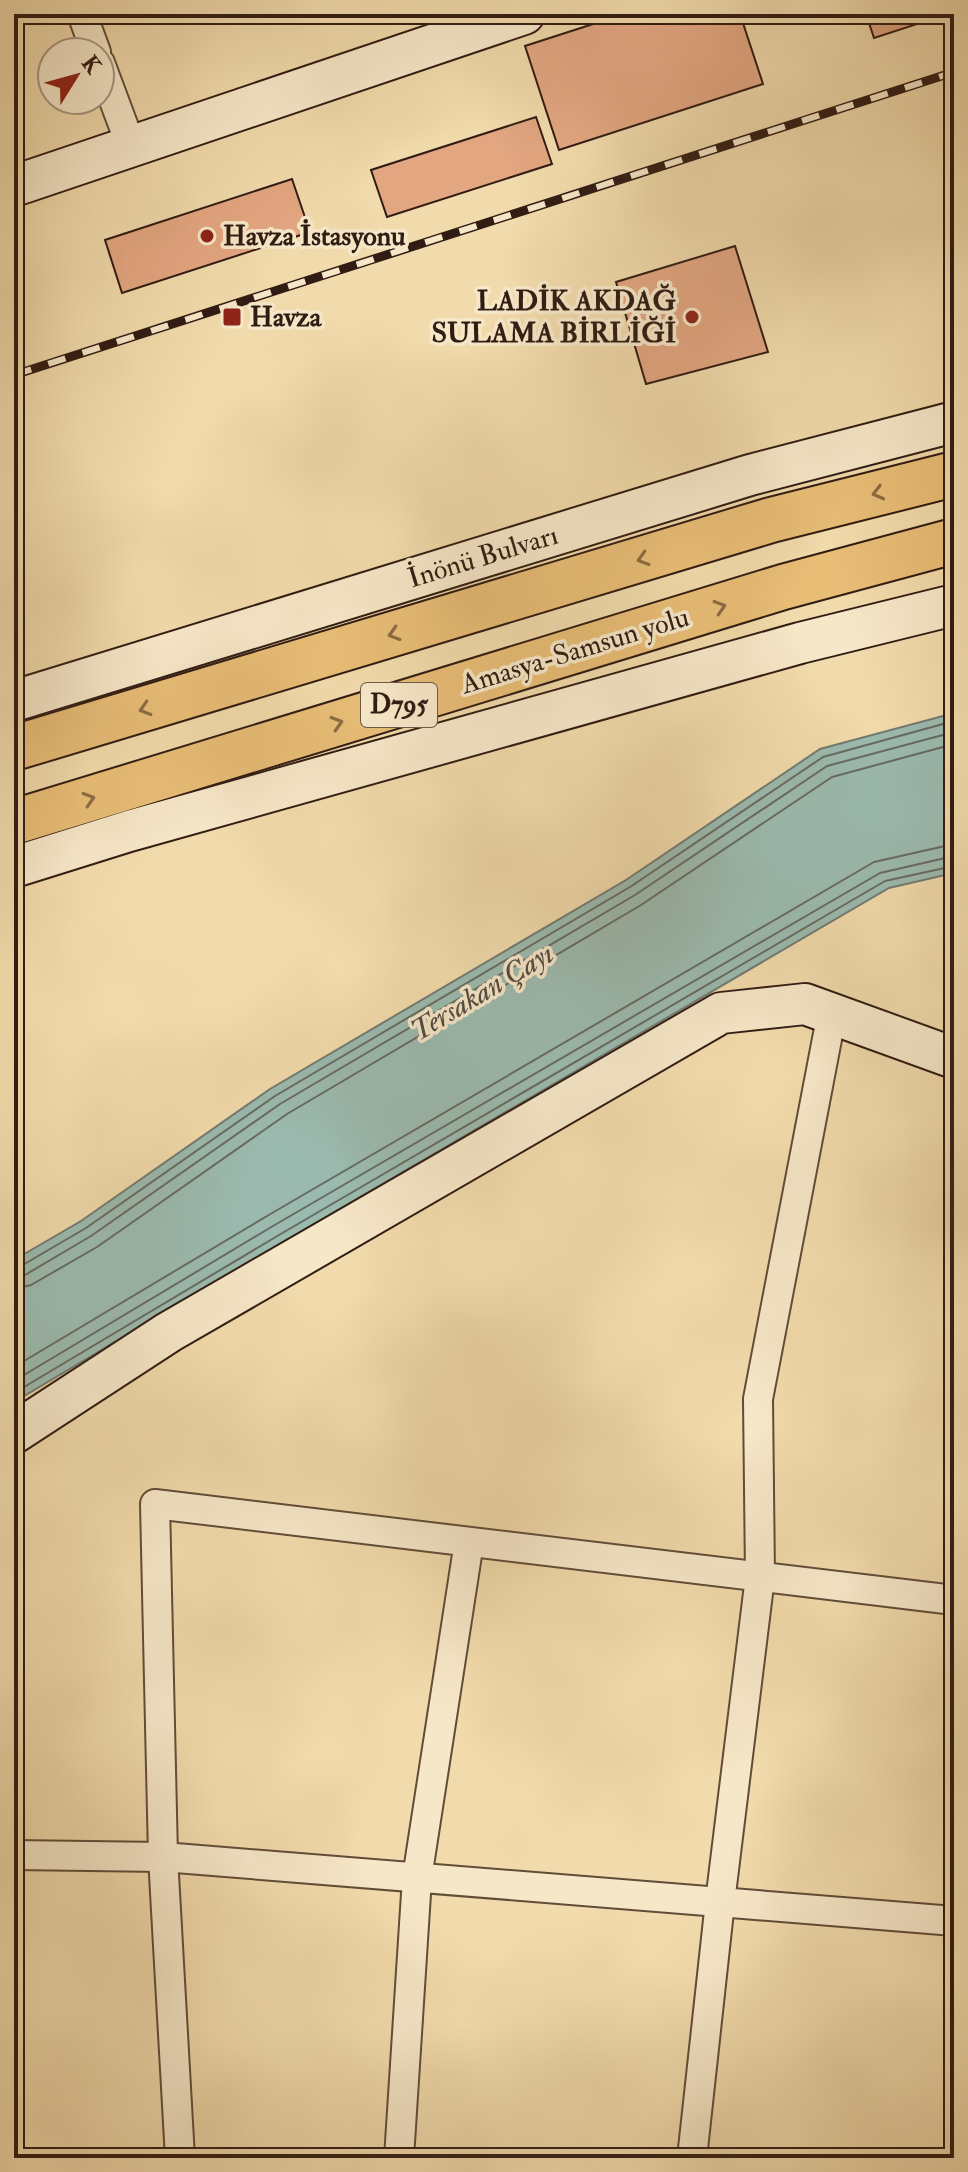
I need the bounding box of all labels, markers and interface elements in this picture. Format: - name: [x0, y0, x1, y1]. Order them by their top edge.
- north arrow: [36, 36, 116, 116]
- text: K: [75, 50, 107, 80]
- place label: Havza İstasyonu: [223, 219, 406, 254]
- marker: Havza İstasyonu: [198, 227, 216, 245]
- place label: LADİK AKDAĞ SULAMA BİRLİĞİ: [431, 283, 676, 351]
- place label: Havza: [250, 300, 323, 335]
- marker: Havza: [221, 306, 243, 328]
- marker: LADİK AKDAĞ SULAMA BİRLİĞİ: [683, 308, 701, 326]
- one-way arrow: [872, 483, 886, 500]
- street label: İnönü Bulvarı: [404, 518, 562, 596]
- one-way arrow: [636, 549, 650, 565]
- street label: Amasya-Samsun yolu: [456, 600, 693, 703]
- one-way arrow: [713, 600, 726, 616]
- one-way arrow: [387, 625, 401, 641]
- road number: D795: [361, 683, 437, 727]
- one-way arrow: [138, 700, 152, 716]
- one-way arrow: [330, 716, 344, 732]
- one-way arrow: [81, 792, 95, 808]
- water label: Tersakan Çayı: [404, 935, 560, 1049]

